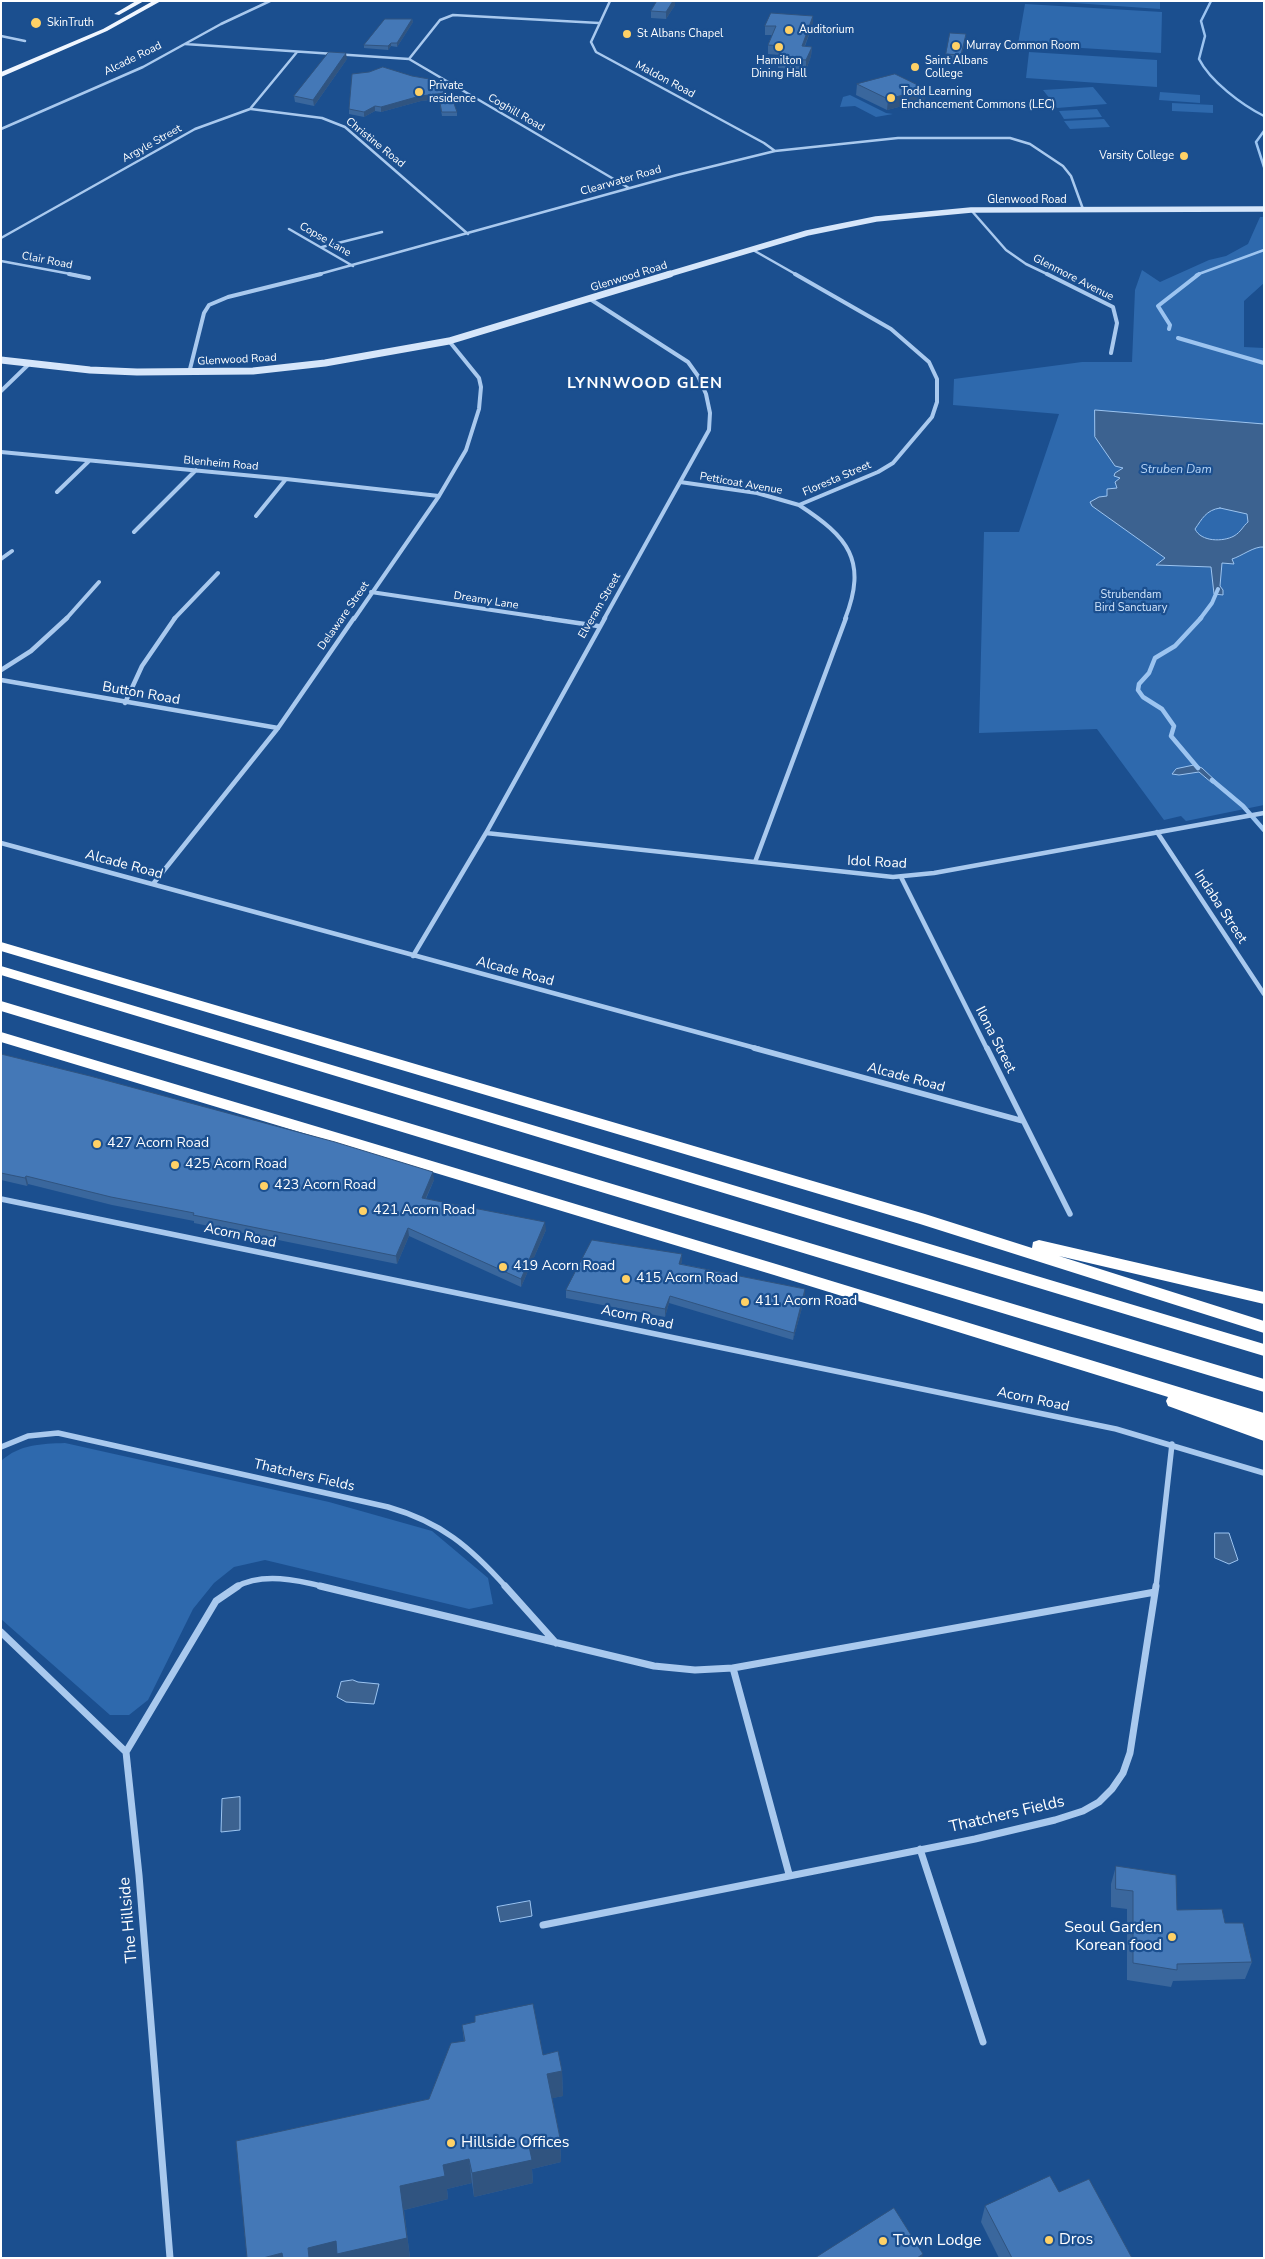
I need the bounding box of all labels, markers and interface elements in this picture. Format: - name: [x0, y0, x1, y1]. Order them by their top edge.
- marker: SkinTruth: [29, 16, 43, 30]
- place label: SkinTruth: [47, 16, 94, 30]
- place label: Auditorium: [799, 23, 854, 37]
- marker: Auditorium: [783, 24, 795, 36]
- place label: St Albans Chapel: [637, 27, 723, 41]
- marker: St Albans Chapel: [621, 28, 633, 40]
- street label: Alcade Road: [102, 39, 164, 79]
- place label: Murray Common Room: [966, 39, 1080, 53]
- marker: Murray Common Room: [950, 40, 962, 52]
- marker: Hamilton Dining Hall: [773, 41, 785, 53]
- place label: Hamilton Dining Hall: [751, 54, 807, 80]
- place label: Saint Albans College: [925, 54, 988, 80]
- street label: Maldon Road: [633, 59, 697, 101]
- marker: Saint Albans College: [909, 61, 921, 73]
- place label: Private residence: [429, 79, 476, 105]
- place label: Todd Learning Enchancement Commons (LEC): [901, 85, 1055, 111]
- marker: Private residence: [413, 86, 425, 98]
- street label: Coghill Road: [485, 91, 547, 135]
- marker: Todd Learning Enchancement Commons (LEC): [885, 92, 897, 104]
- street label: Christine Road: [343, 115, 407, 171]
- street label: Argyle Street: [120, 122, 184, 166]
- place label: Varsity College: [1099, 149, 1174, 163]
- marker: Varsity College: [1178, 150, 1190, 162]
- street label: Clearwater Road: [579, 163, 663, 199]
- street label: Glenwood Road: [987, 193, 1067, 207]
- street label: Copse Lane: [297, 220, 353, 260]
- street label: Clair Road: [21, 250, 73, 272]
- street label: Glenmore Avenue: [1030, 252, 1116, 304]
- street label: Glenwood Road: [589, 259, 669, 295]
- street label: Glenwood Road: [197, 351, 277, 369]
- district label: LYNNWOOD GLEN: [565, 374, 725, 394]
- street label: Blenheim Road: [183, 454, 259, 474]
- street label: Floresta Street: [801, 459, 873, 499]
- water label: Struben Dam: [1140, 463, 1212, 477]
- street label: Petticoat Avenue: [699, 470, 783, 498]
- street label: Elveram Street: [576, 571, 624, 641]
- street label: Delaware Street: [315, 579, 373, 653]
- park label: Strubendam Bird Sanctuary: [1095, 588, 1167, 614]
- street label: Dreamy Lane: [453, 589, 519, 613]
- street label: Button Road: [101, 679, 181, 709]
- street label: Alcade Road: [83, 847, 165, 883]
- street label: Idol Road: [847, 853, 907, 873]
- street label: Indaba Street: [1190, 867, 1250, 947]
- street label: Alcade Road: [474, 954, 556, 990]
- street label: Ilona Street: [971, 1004, 1019, 1076]
- street label: Alcade Road: [865, 1060, 947, 1096]
- place label: 427 Acorn Road: [107, 1136, 209, 1152]
- marker: 427 Acorn Road: [91, 1138, 103, 1150]
- place label: 425 Acorn Road: [185, 1157, 287, 1173]
- marker: 425 Acorn Road: [169, 1159, 181, 1171]
- place label: 423 Acorn Road: [274, 1178, 376, 1194]
- marker: 423 Acorn Road: [258, 1180, 270, 1192]
- place label: 421 Acorn Road: [373, 1203, 475, 1219]
- marker: 421 Acorn Road: [357, 1205, 369, 1217]
- street label: Acorn Road: [202, 1220, 278, 1252]
- place label: 419 Acorn Road: [513, 1259, 615, 1275]
- marker: 419 Acorn Road: [497, 1261, 509, 1273]
- place label: 415 Acorn Road: [636, 1271, 738, 1287]
- marker: 415 Acorn Road: [620, 1273, 632, 1285]
- place label: 411 Acorn Road: [755, 1294, 857, 1310]
- marker: 411 Acorn Road: [739, 1296, 751, 1308]
- street label: Acorn Road: [599, 1302, 675, 1334]
- street label: Acorn Road: [995, 1384, 1071, 1416]
- street label: Thatchers Fields: [252, 1456, 356, 1496]
- street label: Thatchers Fields: [947, 1792, 1067, 1838]
- street label: The Hillside: [116, 1876, 142, 1964]
- place label: Seoul Garden Korean food: [1064, 1918, 1162, 1956]
- marker: Seoul Garden Korean food: [1166, 1931, 1178, 1943]
- place label: Hillside Offices: [461, 2133, 569, 2153]
- marker: Hillside Offices: [445, 2137, 457, 2149]
- place label: Dros: [1059, 2230, 1093, 2250]
- place label: Town Lodge: [893, 2231, 982, 2251]
- marker: Dros: [1043, 2234, 1055, 2246]
- marker: Town Lodge: [877, 2235, 889, 2247]

